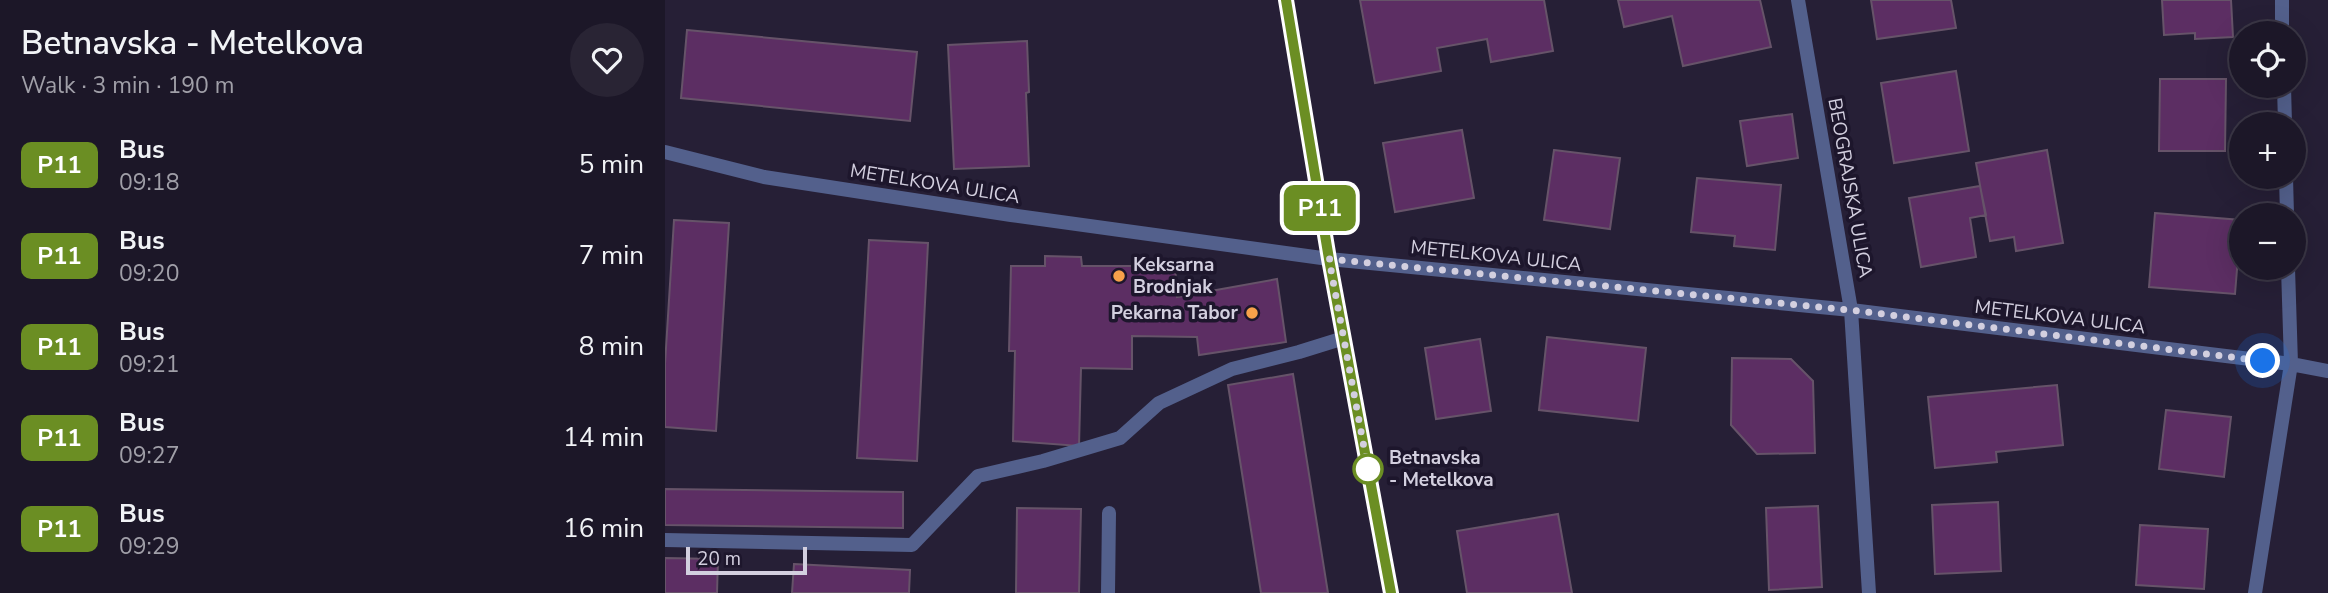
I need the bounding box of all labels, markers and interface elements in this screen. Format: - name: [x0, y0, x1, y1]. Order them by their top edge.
- text: Betnavska - Metelkova: [21, 21, 364, 66]
- map controls: [2229, 21, 2306, 280]
- button: locate: [2229, 21, 2306, 98]
- button: heart: [570, 23, 644, 97]
- text: Walk · 3 min · 190 m: [21, 70, 234, 101]
- street label: BEOGRAJSKA ULICA: [1821, 96, 1879, 280]
- button: +: [2229, 112, 2306, 189]
- text: Bus: [119, 132, 165, 167]
- text: 5 min: [579, 147, 644, 182]
- text: P11: [37, 149, 82, 181]
- street label: METELKOVA ULICA: [848, 158, 1022, 210]
- text: 09:18: [119, 167, 179, 198]
- line badge: P11: [1280, 185, 1360, 231]
- text: P11: [1298, 192, 1342, 224]
- button: −: [2229, 203, 2306, 280]
- text: Bus: [119, 223, 165, 258]
- street label: METELKOVA ULICA: [1409, 234, 1583, 278]
- text: 7 min: [579, 238, 644, 273]
- text: P11: [37, 240, 82, 272]
- place label: Keksarna Brodnjak: [1133, 252, 1214, 300]
- text: 09:20: [119, 258, 179, 289]
- marker: Keksarna Brodnjak: [1111, 268, 1127, 284]
- street label: METELKOVA ULICA: [1973, 294, 2147, 340]
- place label: Pekarna Tabor: [1111, 300, 1239, 326]
- marker: Pekarna Tabor: [1244, 305, 1260, 321]
- text: Bus: [119, 314, 165, 349]
- text: 8 min: [579, 329, 644, 364]
- text: P11: [37, 331, 82, 363]
- your location: [2245, 343, 2280, 378]
- text: 09:21: [119, 349, 179, 380]
- text: Bus: [119, 405, 165, 440]
- text: 14 min: [563, 420, 644, 455]
- text: P11: [37, 422, 82, 454]
- text: 09:27: [119, 440, 179, 471]
- place label: Betnavska - Metelkova: [1389, 445, 1494, 493]
- marker: Betnavska - Metelkova: [1353, 454, 1383, 484]
- text: Bus: [119, 496, 165, 531]
- text: 16 min: [563, 511, 644, 546]
- text: P11: [37, 513, 82, 545]
- text: 09:29: [119, 531, 179, 562]
- scale bar: [686, 544, 807, 576]
- text: 20 m: [697, 546, 741, 572]

